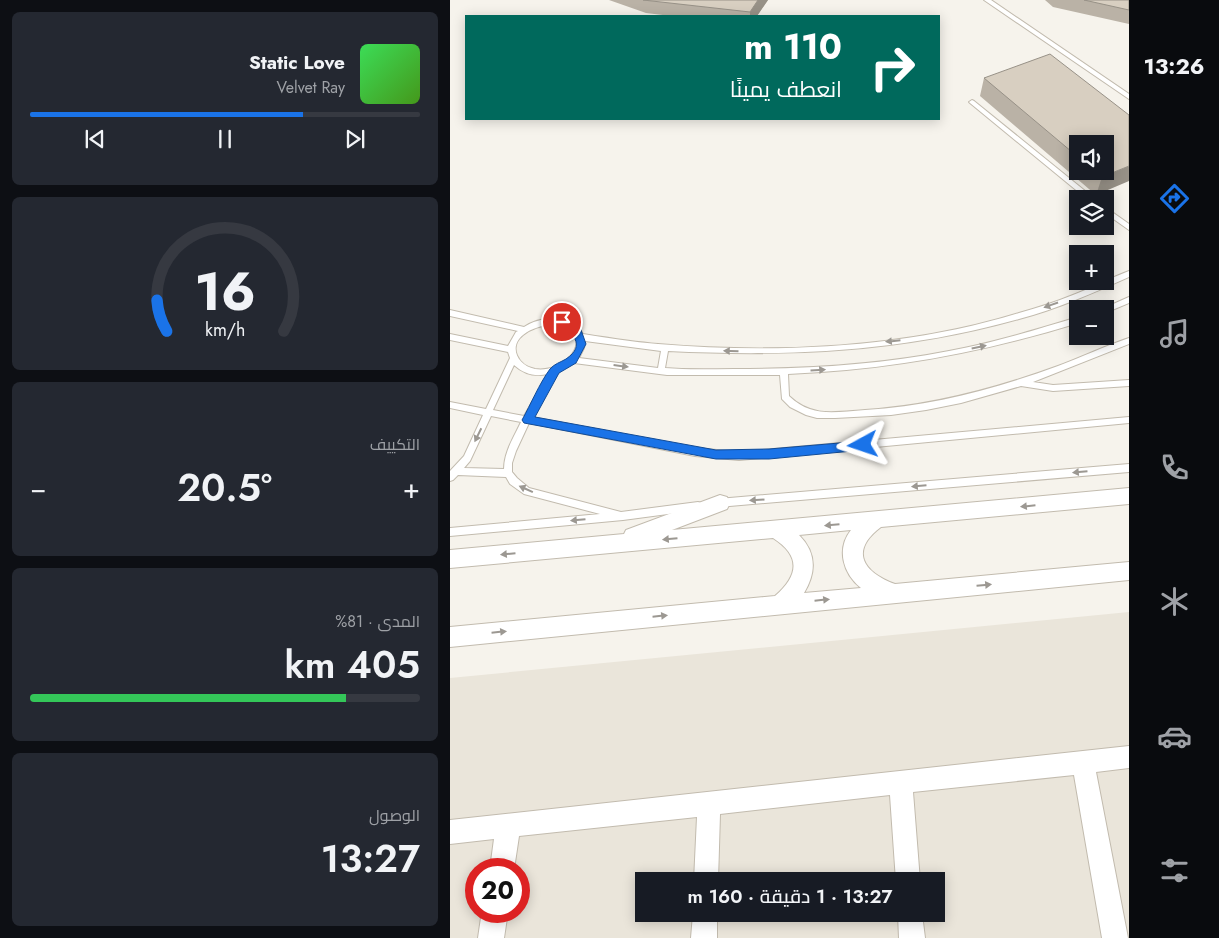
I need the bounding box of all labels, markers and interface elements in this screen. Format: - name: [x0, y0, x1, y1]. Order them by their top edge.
- text: 110 m: [744, 22, 842, 72]
- icon: right: [860, 35, 925, 100]
- text: Static Love: [249, 49, 345, 76]
- text: 13:26: [1143, 50, 1205, 82]
- text: انعطف يمينًا: [730, 73, 842, 105]
- text: Velvet Ray: [277, 76, 345, 99]
- icon: previous: [81, 125, 109, 153]
- icon: pause: [211, 125, 239, 153]
- icon: next: [341, 125, 369, 153]
- map controls: [1069, 135, 1114, 345]
- button: sound: [1069, 135, 1114, 180]
- icon: directions: [1157, 181, 1192, 216]
- button: layers: [1069, 190, 1114, 235]
- button: +: [1069, 245, 1114, 290]
- text: 16: [194, 254, 256, 330]
- button: −: [1069, 300, 1114, 345]
- pin: [541, 301, 583, 343]
- one-way arrow: [1044, 302, 1059, 309]
- icon: arrive: [548, 308, 576, 336]
- icon: music: [1157, 316, 1192, 351]
- text: km/h: [205, 317, 245, 343]
- one-way arrow: [885, 337, 901, 345]
- one-way arrow: [971, 343, 987, 351]
- one-way arrow: [723, 347, 739, 355]
- one-way arrow: [613, 362, 629, 370]
- one-way arrow: [810, 366, 826, 374]
- position arrow: [836, 418, 888, 470]
- one-way arrow: [474, 428, 482, 442]
- text: التكييف: [370, 433, 420, 456]
- icon: phone: [1157, 450, 1192, 485]
- text: 20.5°: [177, 460, 272, 515]
- text: −: [30, 468, 47, 509]
- text: +: [403, 468, 420, 509]
- one-way arrow: [1072, 468, 1088, 476]
- one-way arrow: [910, 482, 926, 490]
- one-way arrow: [518, 484, 533, 493]
- one-way arrow: [748, 497, 764, 505]
- one-way arrow: [1020, 502, 1036, 510]
- one-way arrow: [570, 516, 586, 524]
- one-way arrow: [823, 521, 839, 529]
- one-way arrow: [661, 535, 677, 543]
- one-way arrow: [500, 550, 516, 558]
- one-way arrow: [976, 581, 992, 589]
- icon: climate: [1157, 584, 1192, 619]
- one-way arrow: [814, 596, 830, 604]
- text: المدى · 81%: [335, 610, 420, 633]
- one-way arrow: [653, 612, 669, 620]
- one-way arrow: [491, 628, 507, 636]
- text: 405 km: [284, 637, 420, 692]
- icon: car: [1157, 719, 1192, 754]
- text: الوصول: [369, 804, 420, 827]
- text: 13:27: [321, 831, 420, 886]
- icon: filters: [1157, 853, 1192, 888]
- speed limit sign: 20: [465, 858, 530, 923]
- text: 13:27 · 1 دقيقة · 160 m: [688, 883, 892, 910]

